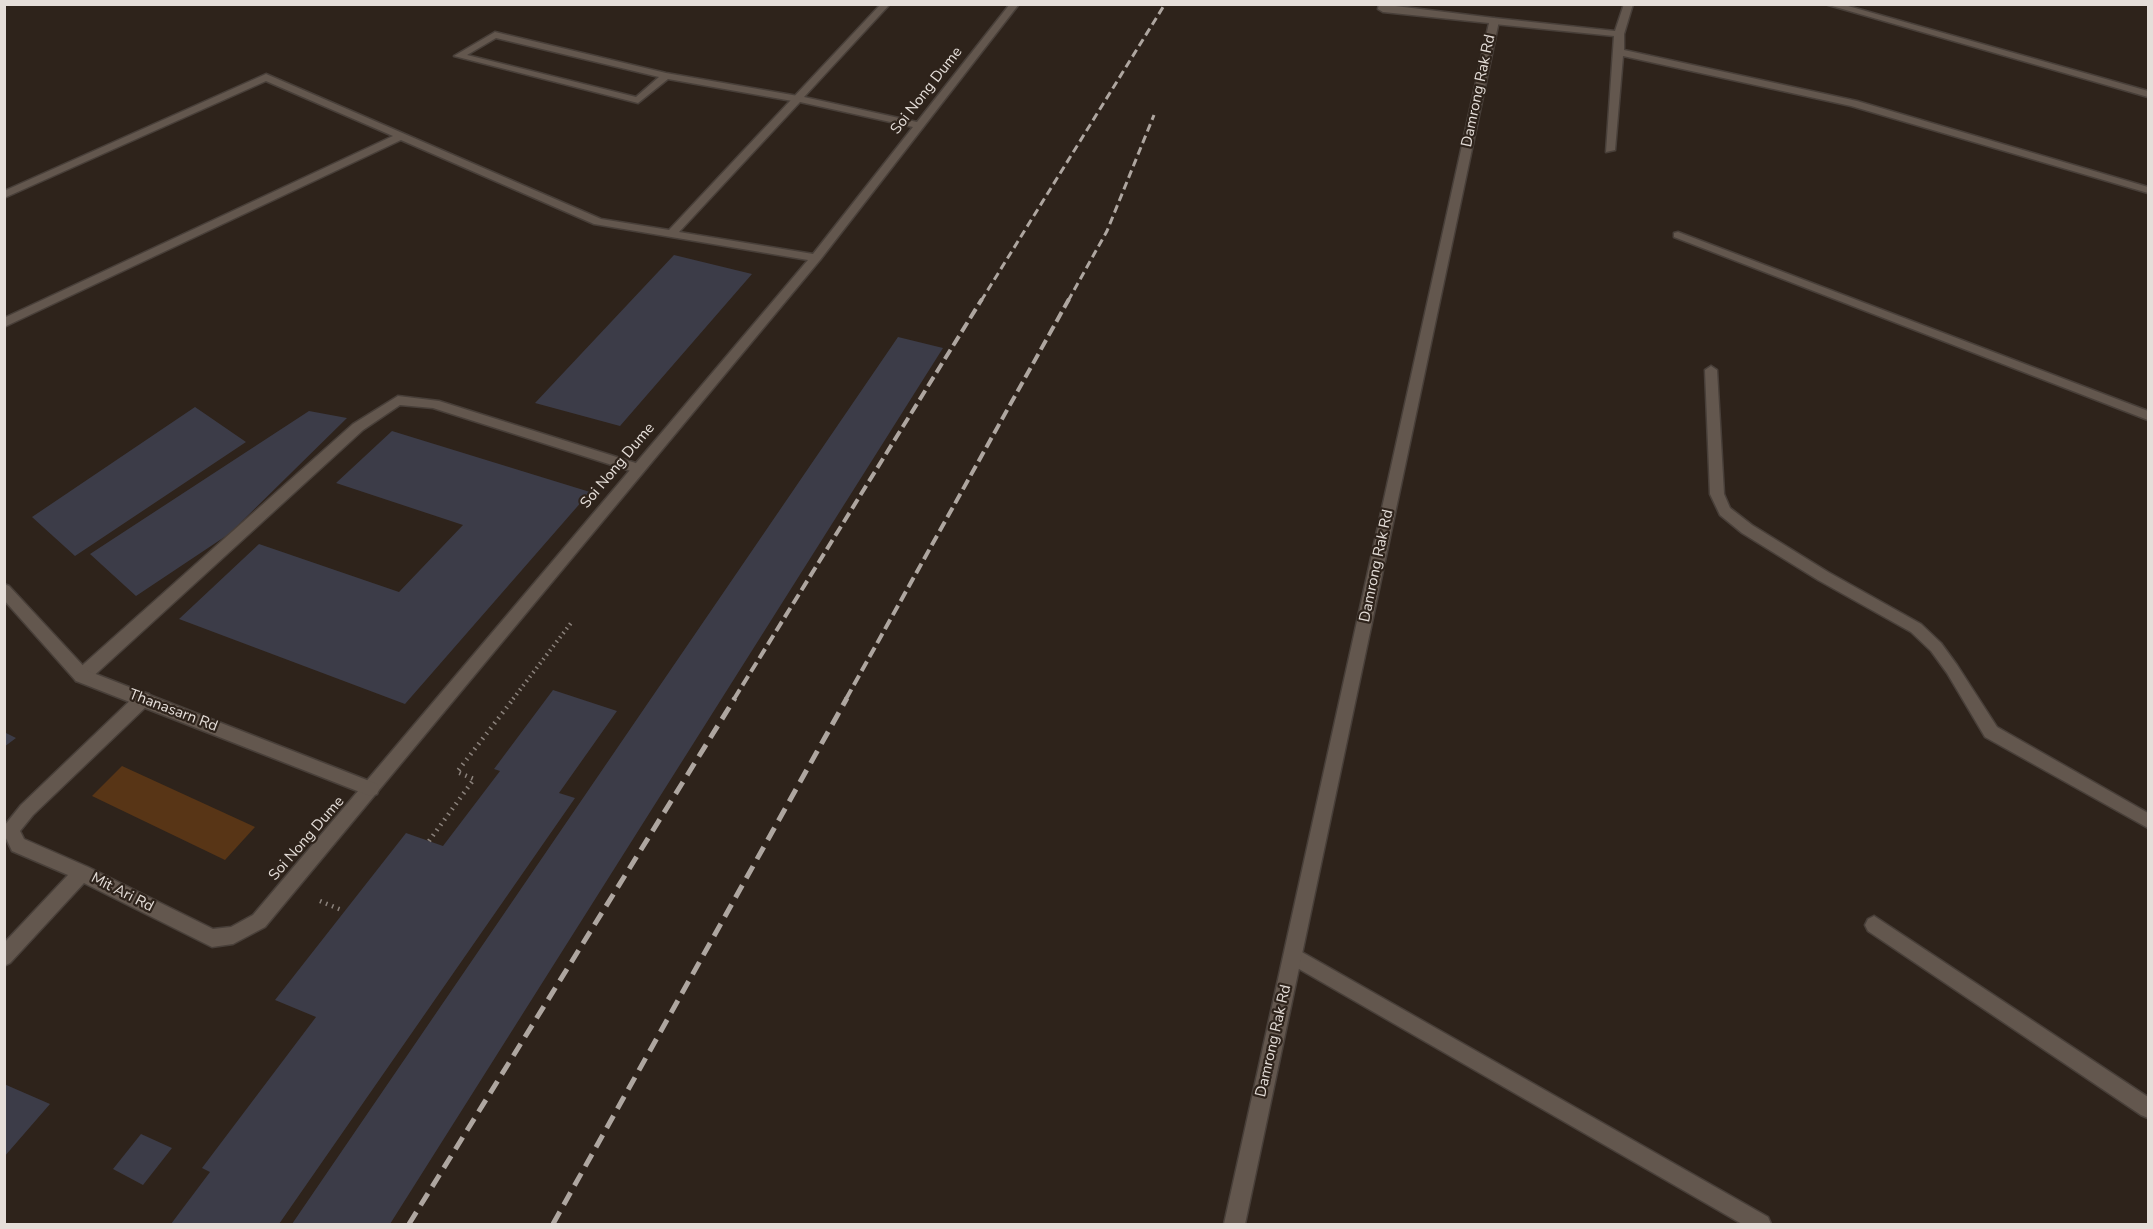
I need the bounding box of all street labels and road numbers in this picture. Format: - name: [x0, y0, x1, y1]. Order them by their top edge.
- street label: Damrong Rak Rd: [1458, 33, 1500, 149]
- street label: Soi Nong Dume: [887, 44, 967, 138]
- street label: Soi Nong Dume: [577, 420, 659, 512]
- street label: Damrong Rak Rd: [1356, 508, 1398, 624]
- street label: Thanasarn Rd: [126, 686, 220, 736]
- street label: Soi Nong Dume: [265, 793, 349, 885]
- street label: Mit Ari Rd: [88, 870, 156, 916]
- street label: Damrong Rak Rd: [1252, 983, 1296, 1099]

